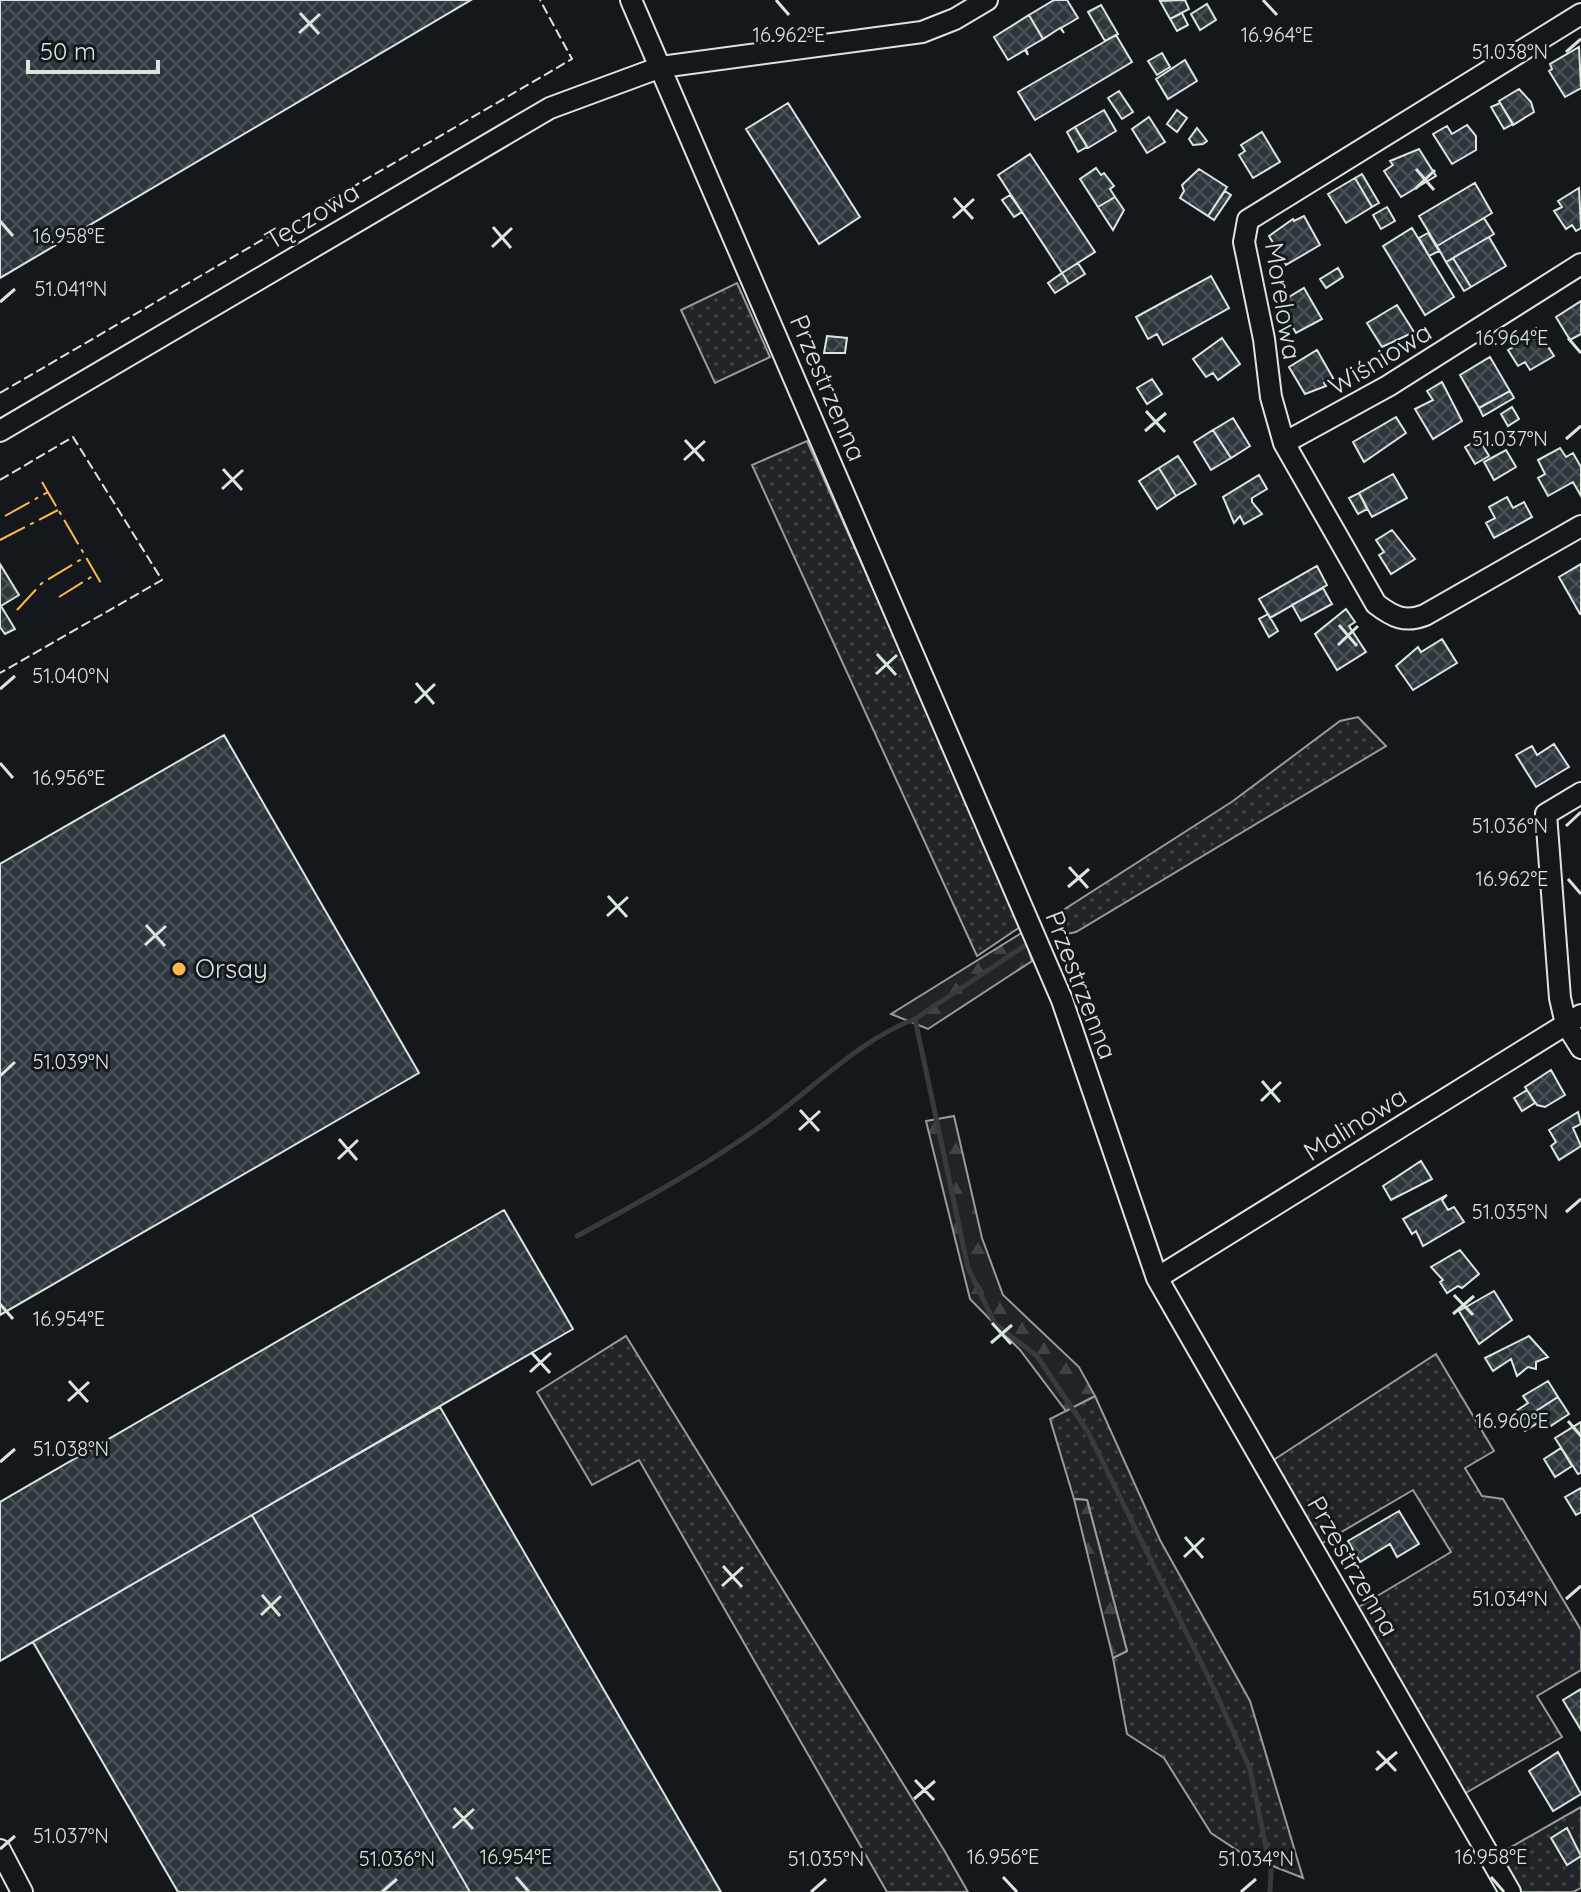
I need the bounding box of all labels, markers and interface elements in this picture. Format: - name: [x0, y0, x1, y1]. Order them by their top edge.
- text: 16.962°E: [753, 22, 825, 47]
- text: 16.964°E: [1241, 22, 1313, 47]
- scale bar: [28, 24, 158, 74]
- text: 50 m: [40, 36, 96, 66]
- text: 51.038°N: [1472, 39, 1548, 64]
- street label: Tęczowa: [259, 175, 365, 257]
- text: 16.958°E: [33, 223, 105, 248]
- street label: Morelowa: [1258, 240, 1309, 362]
- text: 51.041°N: [35, 276, 107, 301]
- street label: Przestrzenna: [783, 310, 874, 466]
- street label: Wiśniowa: [1322, 315, 1437, 402]
- text: 16.964°E: [1476, 325, 1548, 350]
- text: 51.037°N: [1472, 426, 1548, 451]
- text: 51.040°N: [32, 663, 110, 688]
- text: 16.956°E: [33, 765, 105, 790]
- text: 51.036°N: [1472, 813, 1548, 838]
- text: 16.962°E: [1476, 866, 1548, 891]
- street label: Przestrzenna: [1038, 906, 1125, 1064]
- place label: Orsay: [195, 952, 268, 985]
- marker: Orsay: [170, 960, 188, 978]
- text: 51.039°N: [33, 1049, 109, 1074]
- street label: Malinowa: [1297, 1079, 1412, 1168]
- text: 51.035°N: [1472, 1199, 1548, 1224]
- text: 16.954°E: [33, 1306, 105, 1331]
- text: 16.960°E: [1475, 1408, 1549, 1433]
- text: 51.038°N: [33, 1436, 109, 1461]
- street label: Przestrzenna: [1300, 1490, 1407, 1642]
- text: 51.034°N: [1472, 1586, 1548, 1611]
- text: 51.037°N: [33, 1823, 109, 1848]
- text: 16.954°E: [480, 1844, 552, 1869]
- text: 16.956°E: [967, 1844, 1039, 1869]
- text: 16.958°E: [1455, 1844, 1527, 1869]
- text: 51.036°N: [359, 1846, 435, 1871]
- text: 51.035°N: [788, 1846, 864, 1871]
- text: 51.034°N: [1218, 1846, 1294, 1871]

